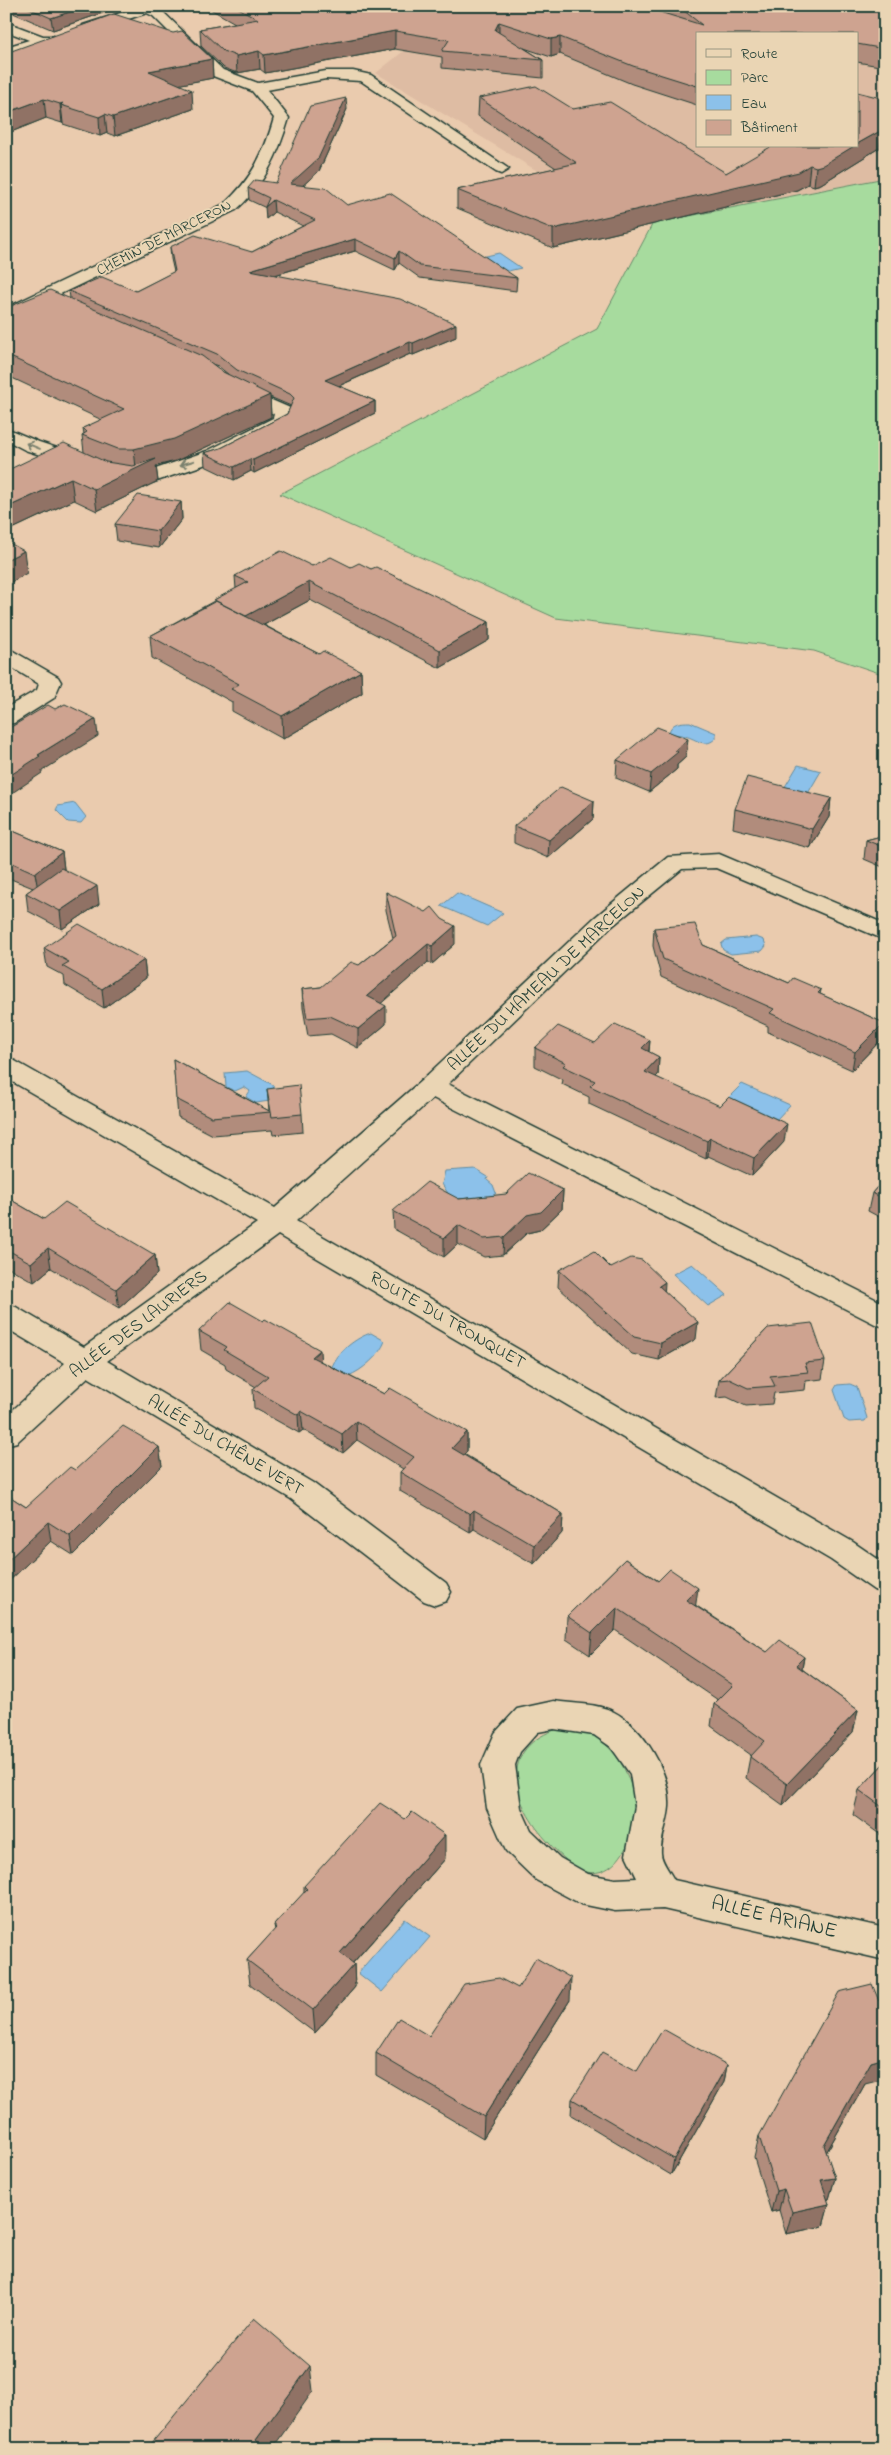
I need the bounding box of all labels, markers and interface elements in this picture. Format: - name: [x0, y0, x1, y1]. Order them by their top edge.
- legend: [696, 32, 858, 148]
- text: Route: [741, 43, 778, 65]
- text: Parc: [741, 67, 769, 89]
- text: Eau: [741, 93, 767, 115]
- text: Bâtiment: [740, 117, 798, 139]
- street label: CHEMIN DE MARCERON: [93, 194, 235, 282]
- one-way arrow: [26, 441, 42, 450]
- one-way arrow: [179, 459, 195, 469]
- street label: ALLÉE DU HAMEAU DE MARCELON: [442, 880, 652, 1078]
- street label: ALLÉE DES LAURIERS: [65, 1264, 213, 1386]
- street label: ROUTE DU TRONQUET: [364, 1266, 530, 1376]
- street label: ALLÉE DU CHÊNE VERT: [142, 1389, 308, 1503]
- street label: ALLÉE ARIANE: [708, 1889, 840, 1947]

